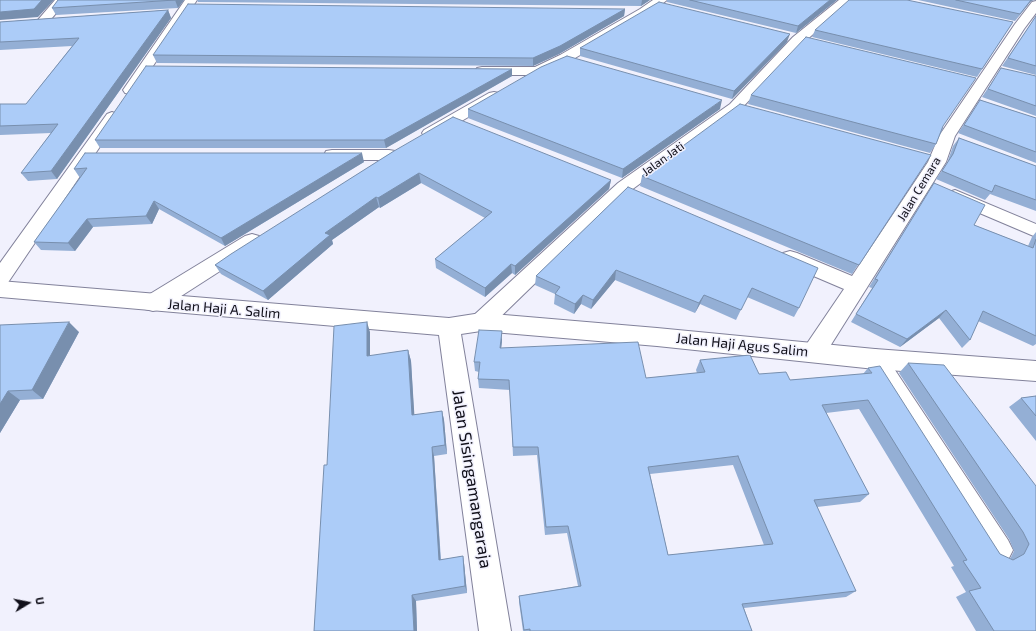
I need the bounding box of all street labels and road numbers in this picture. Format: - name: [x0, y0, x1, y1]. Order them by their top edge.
- street label: Jalan Jati: [639, 139, 687, 179]
- street label: Jalan Cemara: [894, 154, 944, 224]
- street label: Jalan Haji A. Salim: [167, 296, 281, 322]
- street label: Jalan Haji Agus Salim: [675, 330, 809, 360]
- street label: Jalan Sisingamangaraja: [448, 388, 496, 570]

